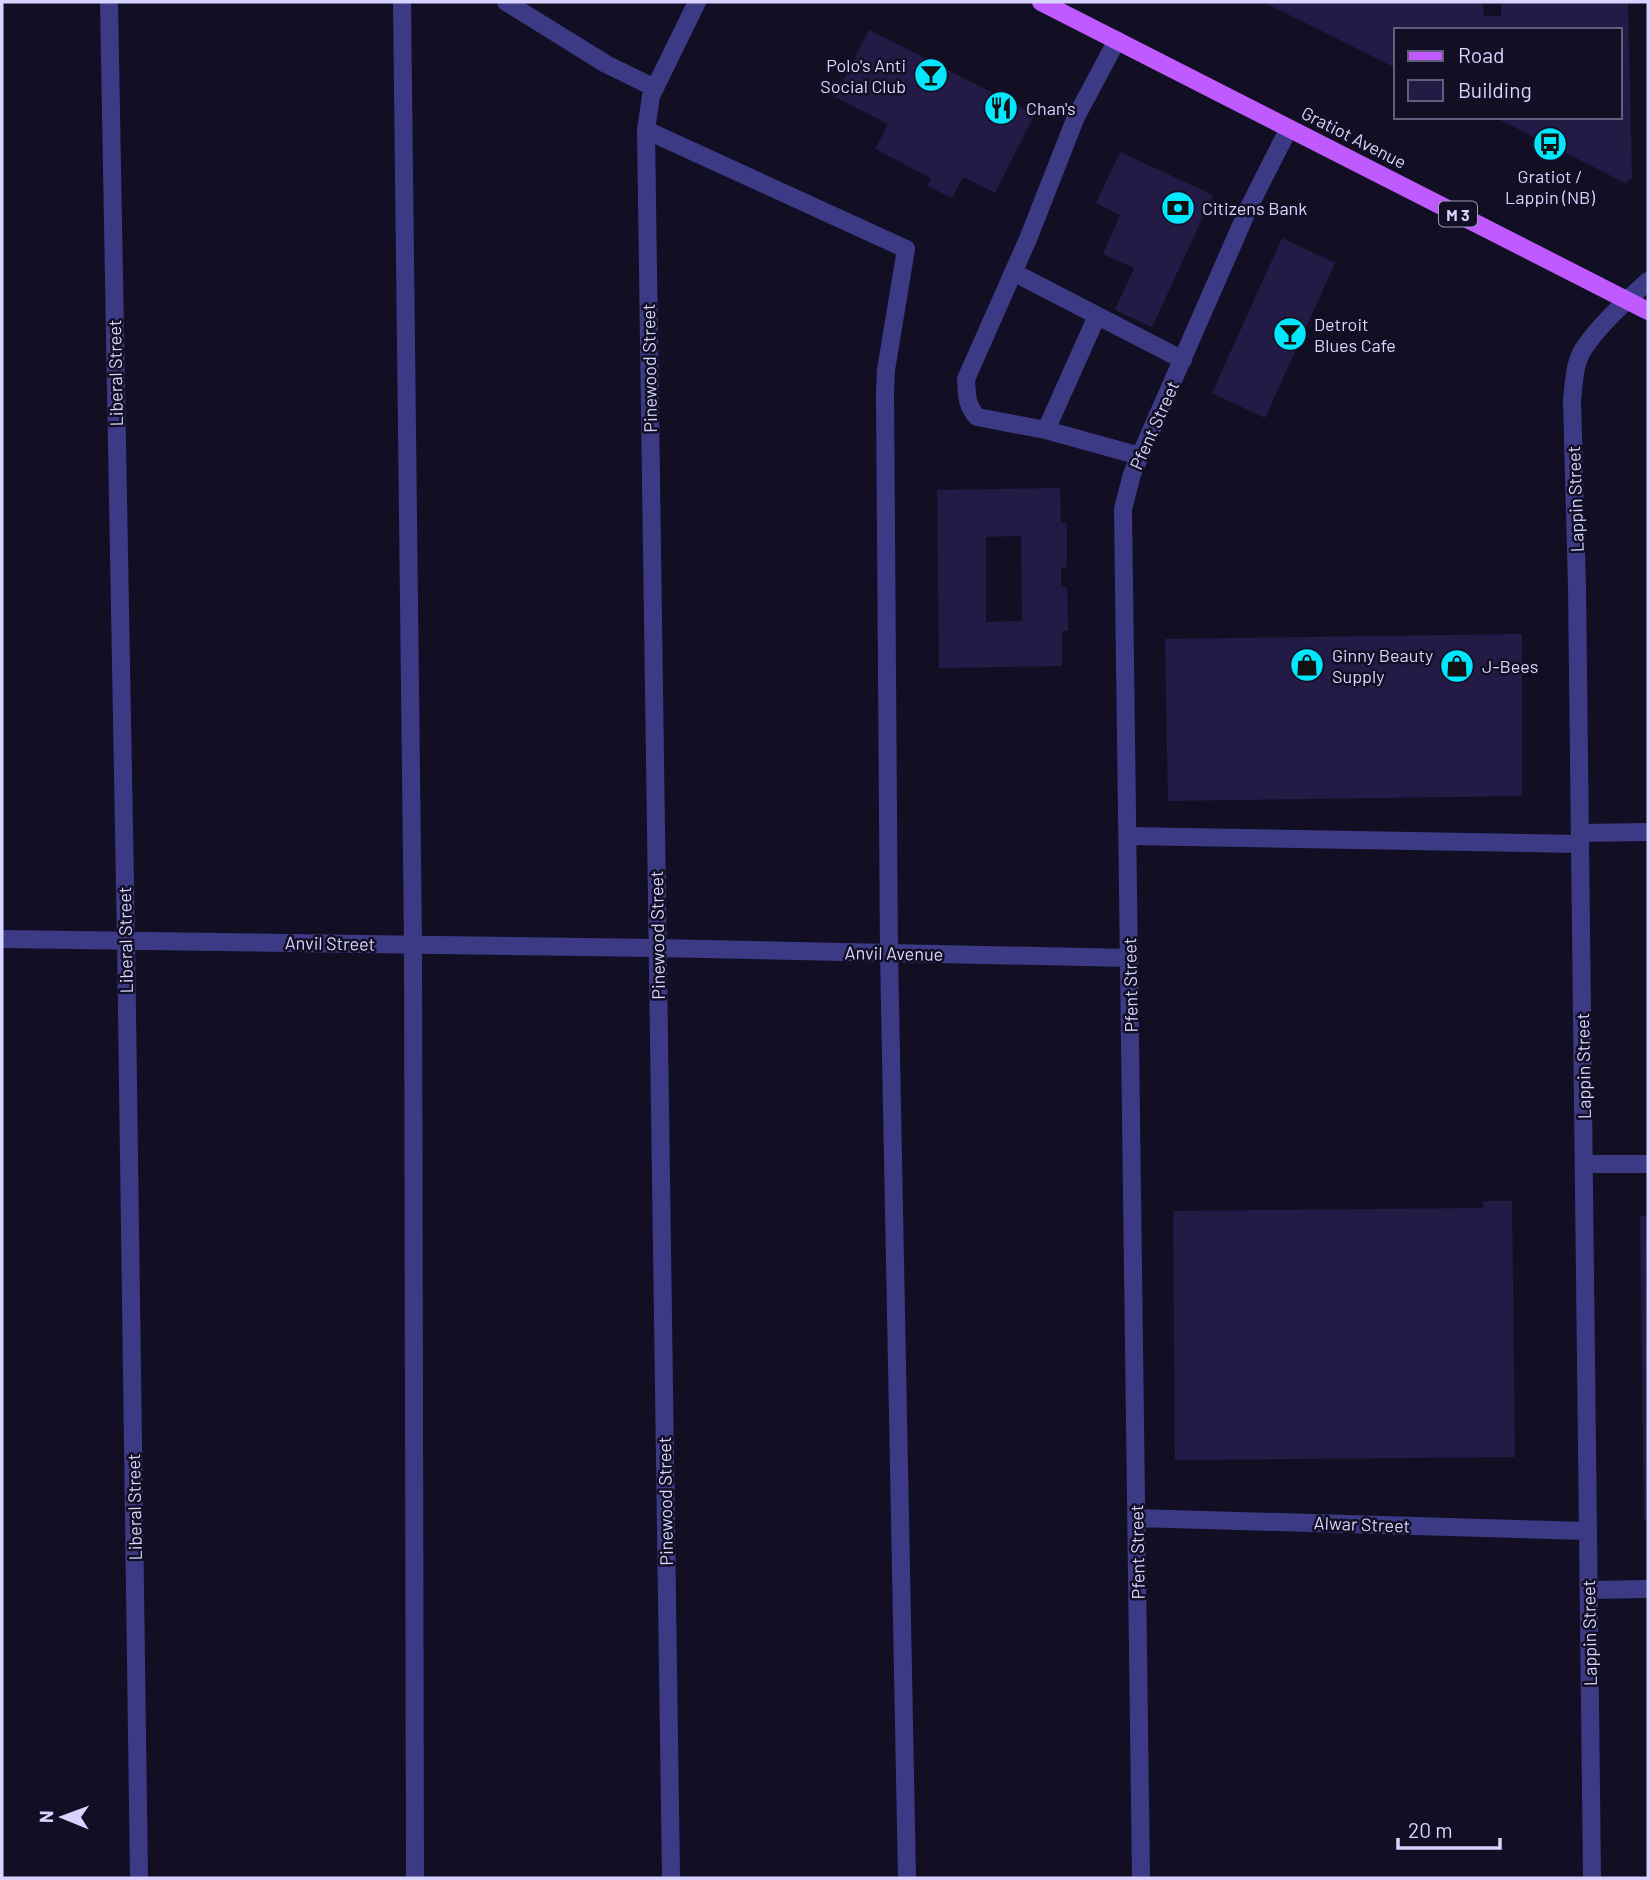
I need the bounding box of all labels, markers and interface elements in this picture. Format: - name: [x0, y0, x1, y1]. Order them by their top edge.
- legend: [1394, 28, 1622, 119]
- text: Road: [1458, 42, 1504, 67]
- place label: Polo's Anti Social Club: [820, 54, 906, 97]
- bar icon: Polo's Anti Social Club: [912, 56, 950, 94]
- text: Building: [1458, 77, 1532, 102]
- restaurant icon: Chan's: [982, 89, 1020, 127]
- place label: Chan's: [1026, 97, 1076, 119]
- street label: Gratiot Avenue: [1298, 101, 1410, 173]
- bus stop icon: Gratiot / Lappin (NB): [1531, 125, 1569, 163]
- place label: Gratiot / Lappin (NB): [1505, 165, 1595, 208]
- bank icon: Citizens Bank: [1159, 189, 1197, 227]
- place label: Citizens Bank: [1202, 197, 1307, 219]
- road number: M 3: [1439, 202, 1477, 227]
- street label: Pinewood Street: [637, 303, 661, 433]
- place label: Detroit Blues Cafe: [1314, 313, 1396, 356]
- bar icon: Detroit Blues Cafe: [1271, 315, 1309, 353]
- street label: Liberal Street: [103, 319, 127, 427]
- street label: Pfent Street: [1125, 377, 1183, 473]
- street label: Lappin Street: [1562, 445, 1588, 553]
- place label: Ginny Beauty Supply: [1332, 644, 1433, 687]
- shop icon: Ginny Beauty Supply: [1288, 646, 1326, 684]
- shop icon: J-Bees: [1438, 647, 1476, 685]
- place label: J-Bees: [1482, 655, 1538, 677]
- street label: Pinewood Street: [645, 870, 669, 1000]
- street label: Liberal Street: [113, 886, 137, 994]
- street label: Anvil Street: [285, 931, 375, 955]
- street label: Pfent Street: [1118, 937, 1142, 1033]
- street label: Anvil Avenue: [845, 941, 943, 965]
- street label: Lappin Street: [1571, 1013, 1595, 1119]
- street label: Pinewood Street: [653, 1436, 677, 1566]
- street label: Liberal Street: [122, 1453, 146, 1561]
- street label: Pfent Street: [1125, 1504, 1149, 1600]
- street label: Alwar Street: [1313, 1511, 1411, 1537]
- street label: Lappin Street: [1577, 1580, 1601, 1686]
- north arrow: [28, 1782, 98, 1852]
- scale bar: [1398, 1806, 1500, 1850]
- text: N: [34, 1810, 57, 1823]
- text: 20 m: [1408, 1817, 1453, 1842]

